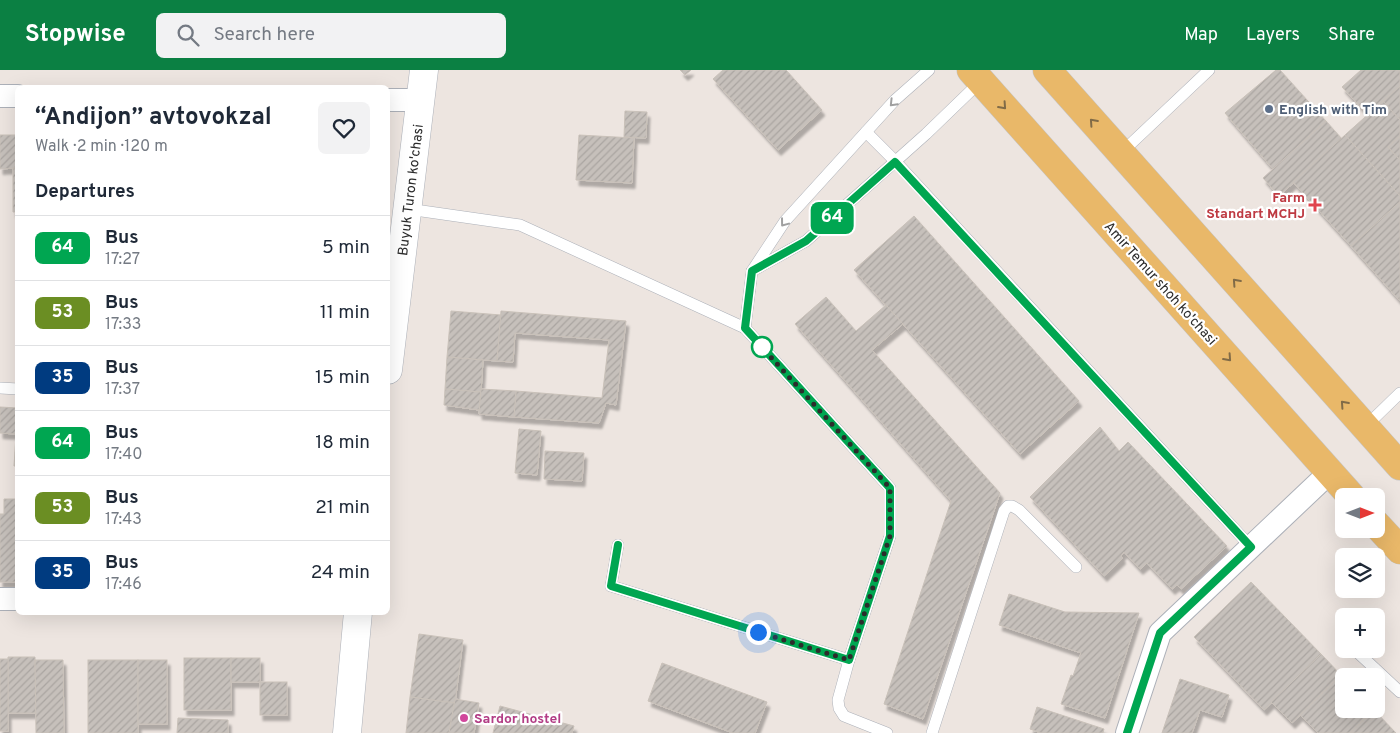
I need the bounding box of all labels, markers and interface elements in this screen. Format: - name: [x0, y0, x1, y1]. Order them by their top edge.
- search box: [156, 13, 506, 58]
- text: Stopwise: [25, 20, 126, 50]
- icon: search: [174, 21, 202, 49]
- text: Search here: [214, 23, 315, 47]
- text: Map: [1184, 24, 1218, 47]
- text: Layers: [1246, 24, 1300, 47]
- text: Share: [1328, 24, 1375, 47]
- one-way arrow: [890, 97, 899, 106]
- one-way arrow: [997, 101, 1006, 110]
- button: heart: [318, 102, 370, 154]
- place label: English with Tim: [1279, 102, 1387, 119]
- text: “Andijon” avtovokzal: [35, 103, 272, 133]
- marker: English with Tim: [1263, 103, 1275, 115]
- one-way arrow: [1090, 118, 1099, 127]
- street label: Buyuk Turon ko'chasi: [395, 123, 428, 257]
- text: Walk · 2 min · 120 m: [35, 137, 168, 157]
- text: Departures: [35, 180, 135, 204]
- place label: Farm Standart MCHJ: [1206, 190, 1305, 223]
- marker: Farm Standart MCHJ: [1309, 199, 1321, 211]
- line badge: 64: [810, 202, 854, 234]
- text: 64: [821, 206, 843, 229]
- one-way arrow: [781, 218, 790, 227]
- street label: Amir Temur shoh ko'chasi: [1100, 219, 1220, 349]
- text: Bus: [105, 226, 139, 250]
- text: 64: [51, 236, 74, 259]
- text: 5 min: [322, 236, 370, 260]
- text: 17:27: [105, 250, 140, 270]
- one-way arrow: [1233, 279, 1242, 288]
- text: Bus: [105, 291, 139, 315]
- text: 53: [52, 301, 73, 324]
- text: 11 min: [320, 301, 370, 325]
- text: 17:33: [105, 315, 141, 335]
- unlabelled marker: [751, 336, 773, 358]
- one-way arrow: [1222, 353, 1231, 362]
- text: Bus: [105, 356, 139, 380]
- text: 35: [52, 366, 73, 389]
- text: 15 min: [315, 366, 370, 390]
- text: 17:37: [105, 380, 140, 400]
- one-way arrow: [1341, 400, 1350, 409]
- text: Bus: [105, 421, 139, 445]
- text: 64: [51, 431, 74, 454]
- text: 18 min: [315, 431, 370, 455]
- text: 17:40: [105, 445, 142, 465]
- text: Bus: [105, 486, 139, 510]
- north arrow: [1335, 488, 1385, 538]
- map controls: [1335, 488, 1385, 718]
- text: 53: [52, 496, 73, 519]
- text: 21 min: [315, 496, 370, 520]
- text: 17:43: [105, 510, 142, 530]
- button: layers: [1335, 548, 1385, 598]
- text: Bus: [105, 551, 139, 575]
- text: 35: [52, 561, 73, 584]
- text: 24 min: [311, 561, 370, 585]
- text: 17:46: [105, 575, 142, 595]
- button: +: [1335, 608, 1385, 658]
- your location: [746, 620, 771, 645]
- button: −: [1335, 668, 1385, 718]
- place label: Sardor hostel: [474, 711, 561, 728]
- marker: Sardor hostel: [458, 712, 470, 724]

